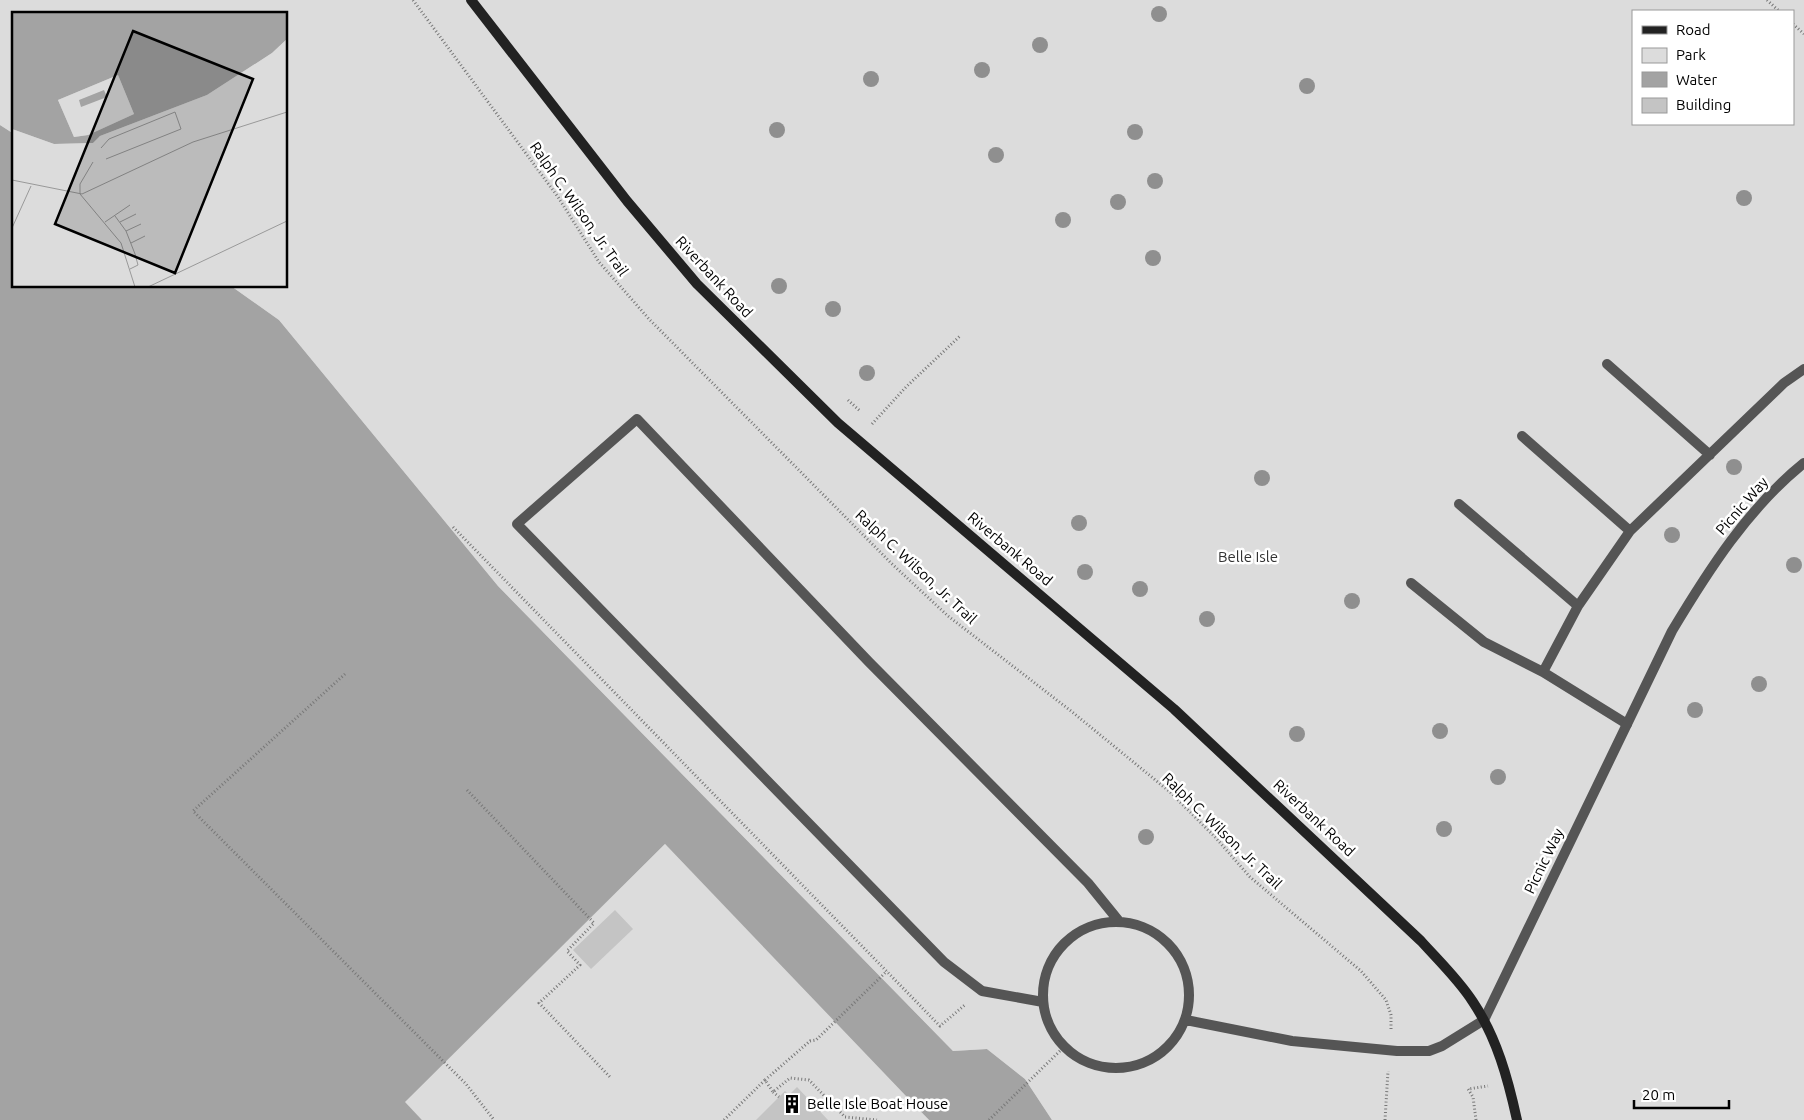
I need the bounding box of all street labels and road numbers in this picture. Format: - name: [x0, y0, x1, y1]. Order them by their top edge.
- street label: Ralph C. Wilson, Jr. Trail: [527, 139, 632, 279]
- street label: Riverbank Road: [672, 233, 756, 321]
- street label: Picnic Way: [1712, 473, 1771, 538]
- street label: Ralph C. Wilson, Jr. Trail: [852, 506, 980, 627]
- street label: Riverbank Road: [965, 508, 1056, 589]
- street label: Ralph C. Wilson, Jr. Trail: [1159, 769, 1286, 892]
- street label: Riverbank Road: [1270, 776, 1358, 860]
- street label: Picnic Way: [1520, 825, 1567, 896]

